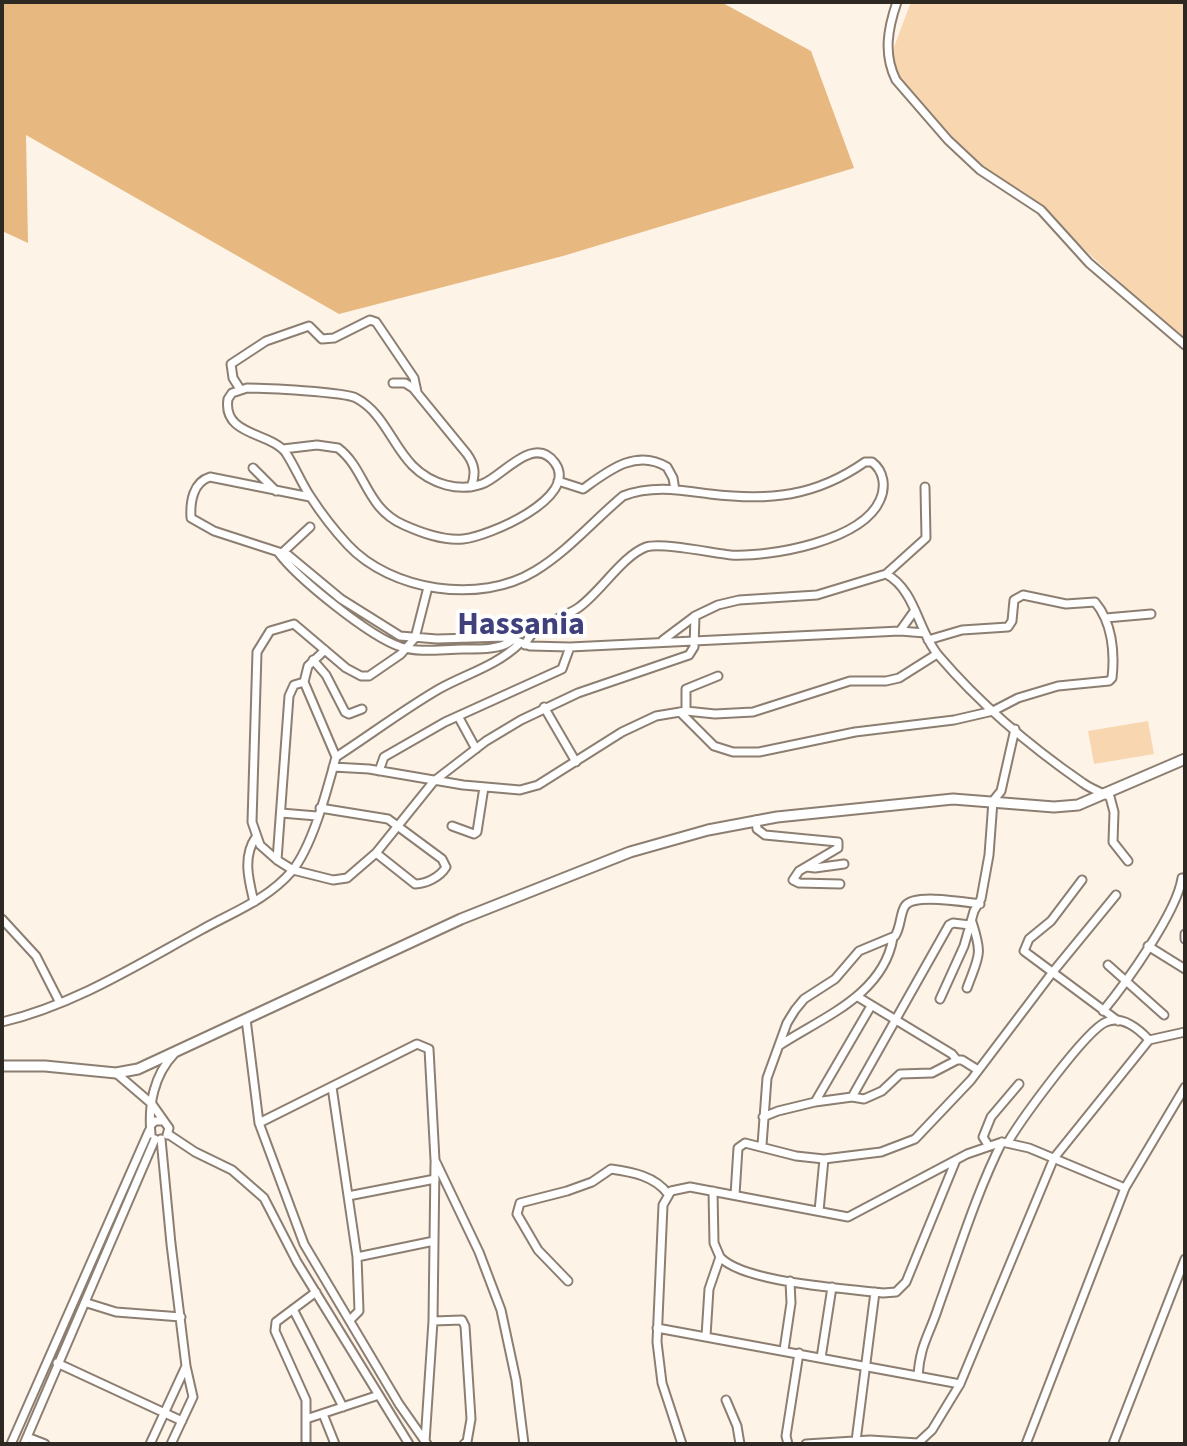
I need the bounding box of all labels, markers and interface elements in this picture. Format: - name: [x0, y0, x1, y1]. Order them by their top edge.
- district label: Hassania: [457, 608, 585, 646]

